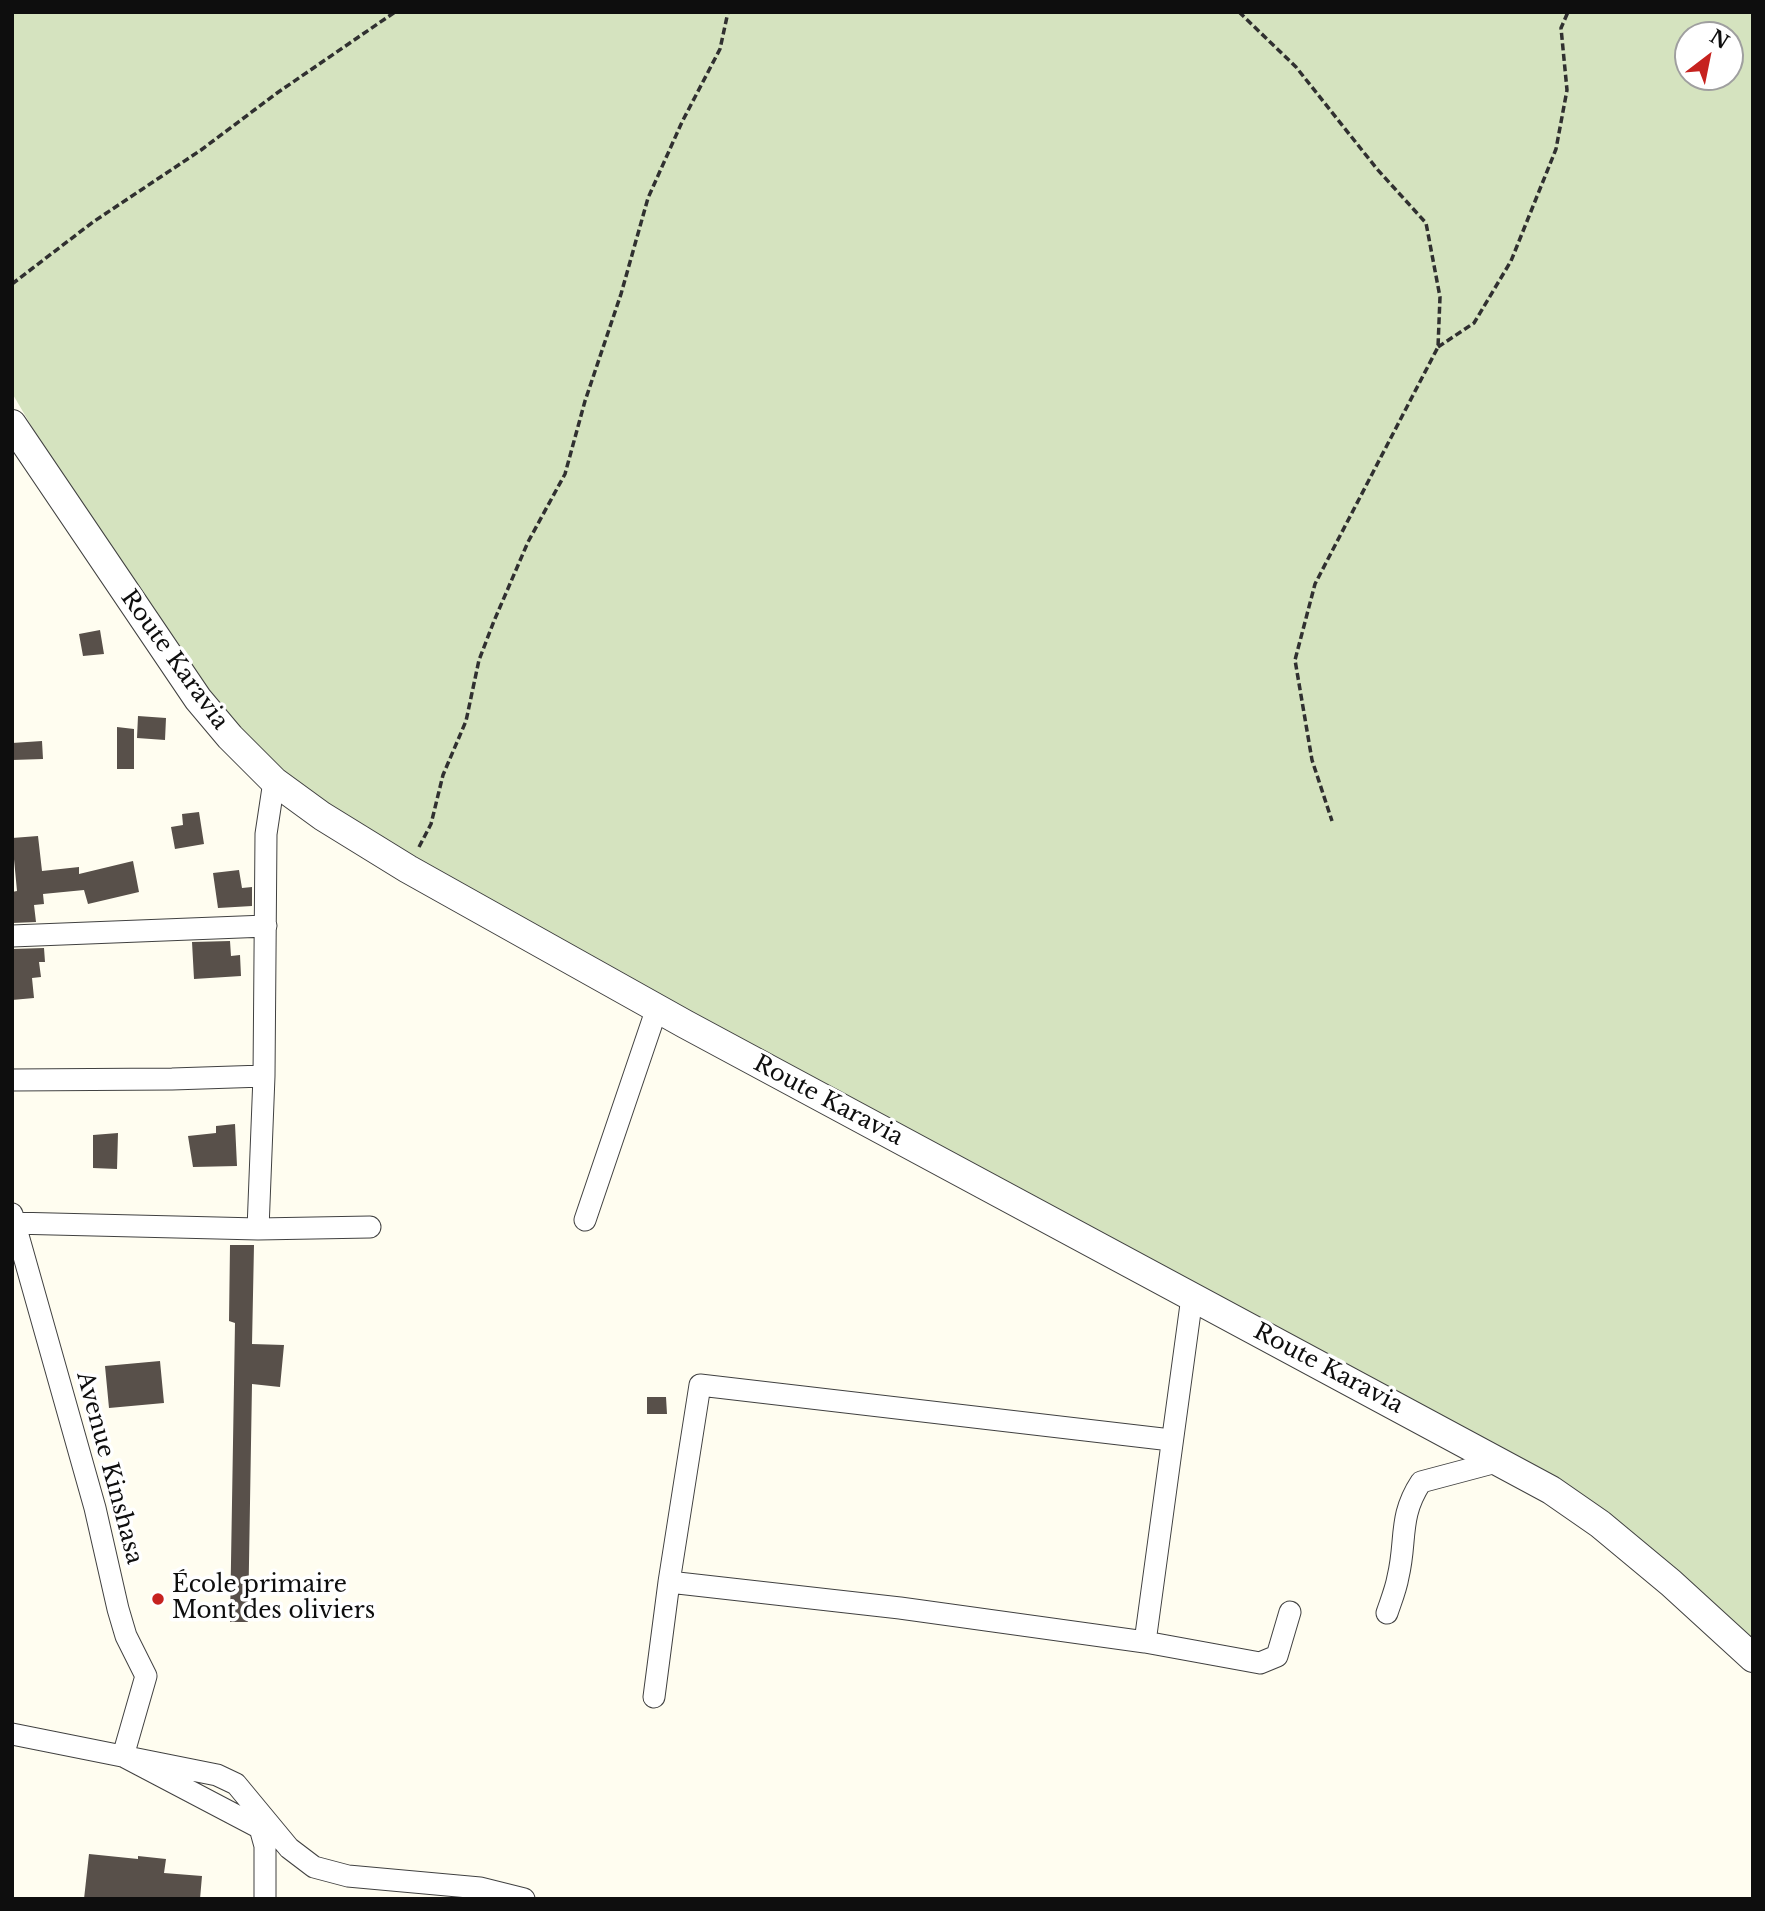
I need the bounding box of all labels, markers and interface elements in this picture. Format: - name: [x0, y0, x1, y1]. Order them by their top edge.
- north arrow: [1674, 21, 1744, 91]
- text: N: [1706, 25, 1733, 54]
- street label: Route Karavia: [114, 585, 234, 735]
- street label: Route Karavia: [749, 1050, 907, 1152]
- street label: Route Karavia: [1249, 1318, 1407, 1420]
- street label: Avenue Kinshasa: [70, 1369, 148, 1567]
- place label: École primaire Mont des oliviers: [172, 1572, 375, 1626]
- marker: École primaire Mont des oliviers: [150, 1591, 166, 1607]

